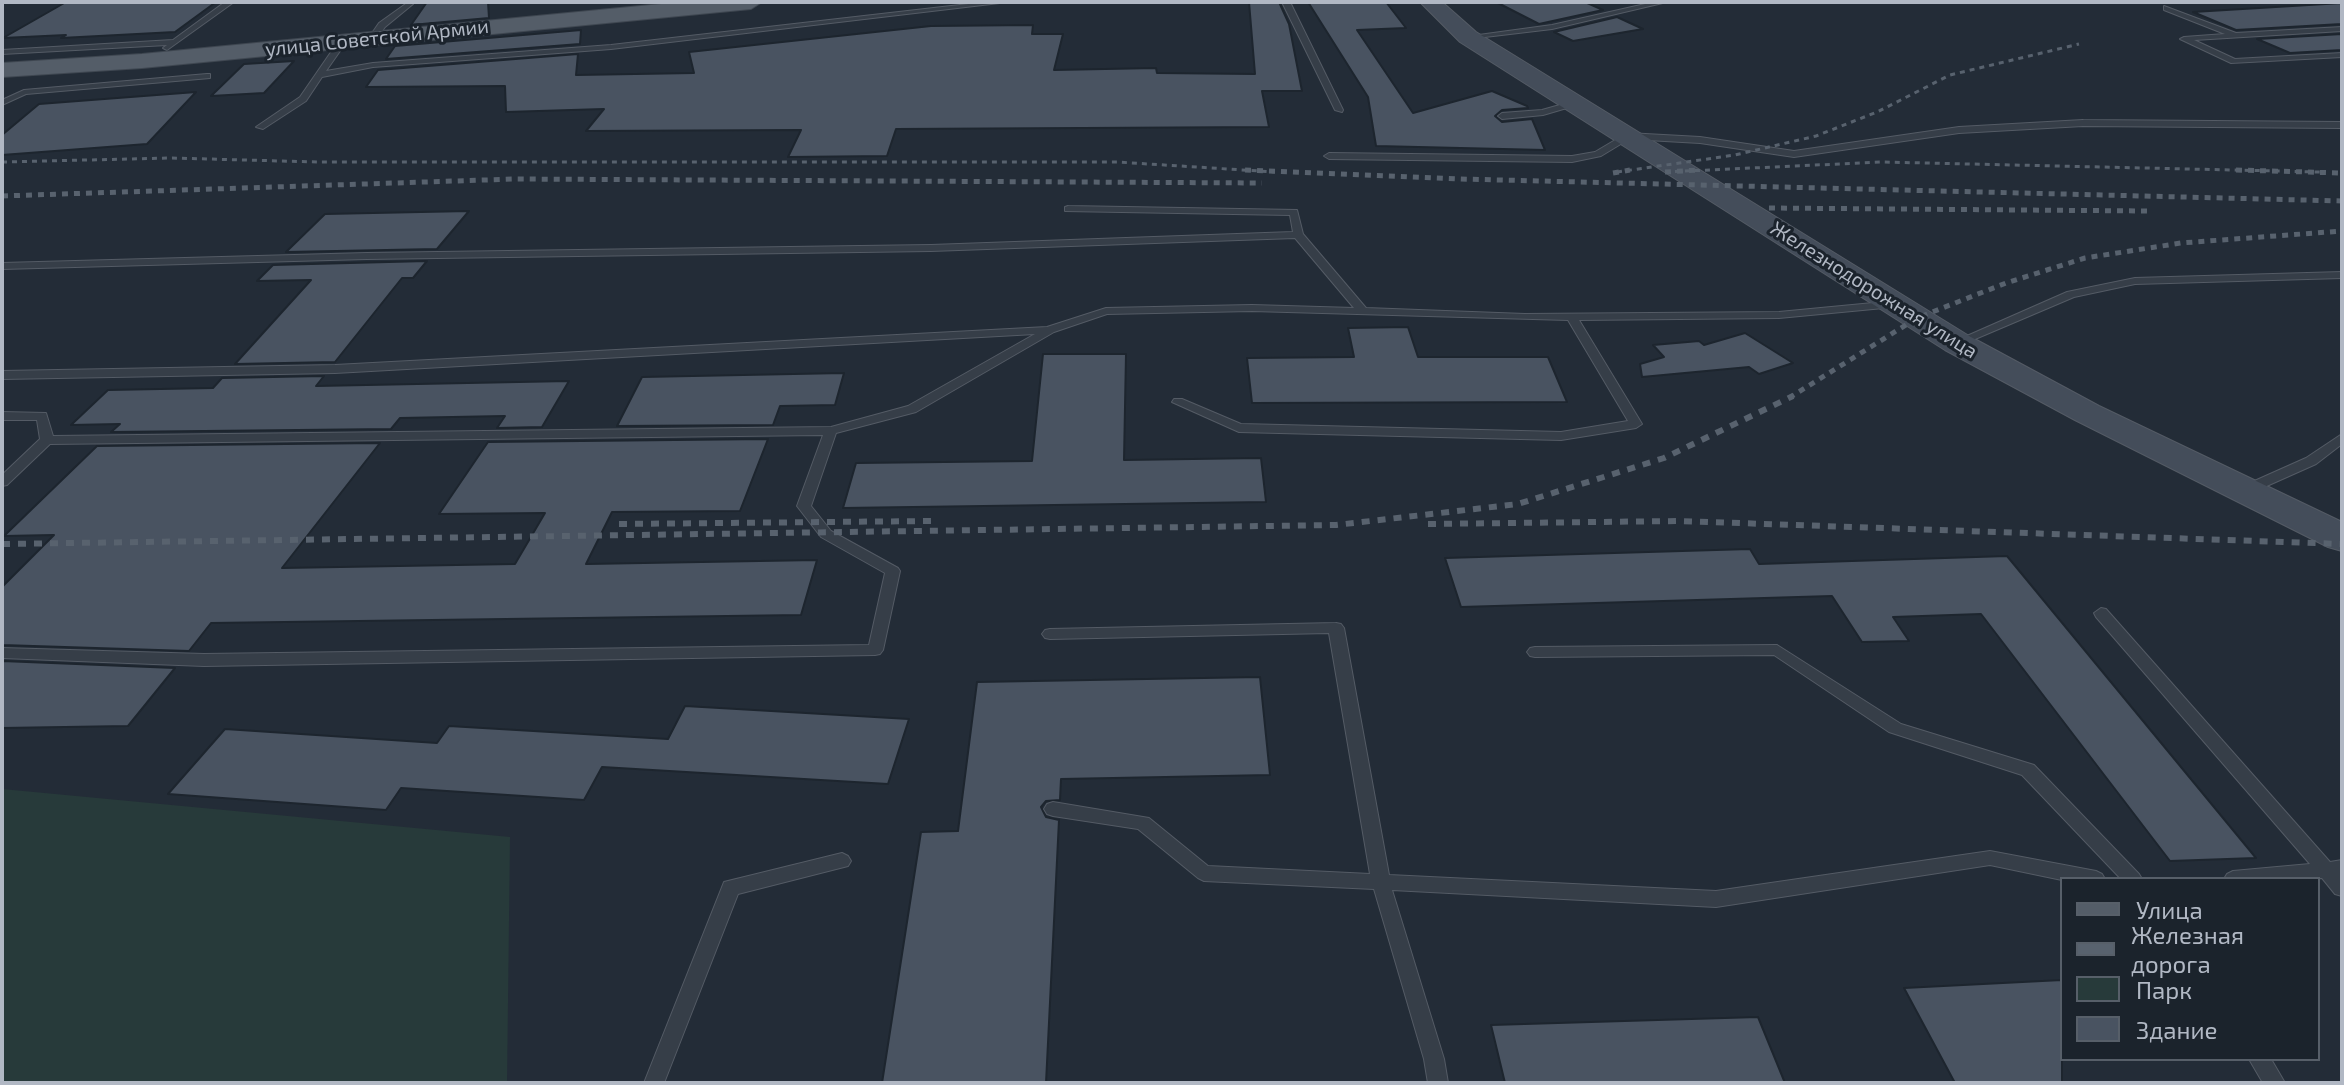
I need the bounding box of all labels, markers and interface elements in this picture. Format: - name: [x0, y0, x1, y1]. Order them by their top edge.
- street label: улица Советской Армии: [264, 14, 490, 62]
- street label: Железнодорожная улица: [1766, 216, 1982, 364]
- legend: [2060, 877, 2320, 1061]
- text: Улица: [2136, 895, 2203, 924]
- text: Железная дорога: [2131, 920, 2244, 978]
- text: Парк: [2136, 975, 2192, 1004]
- text: Здание: [2136, 1015, 2218, 1044]

